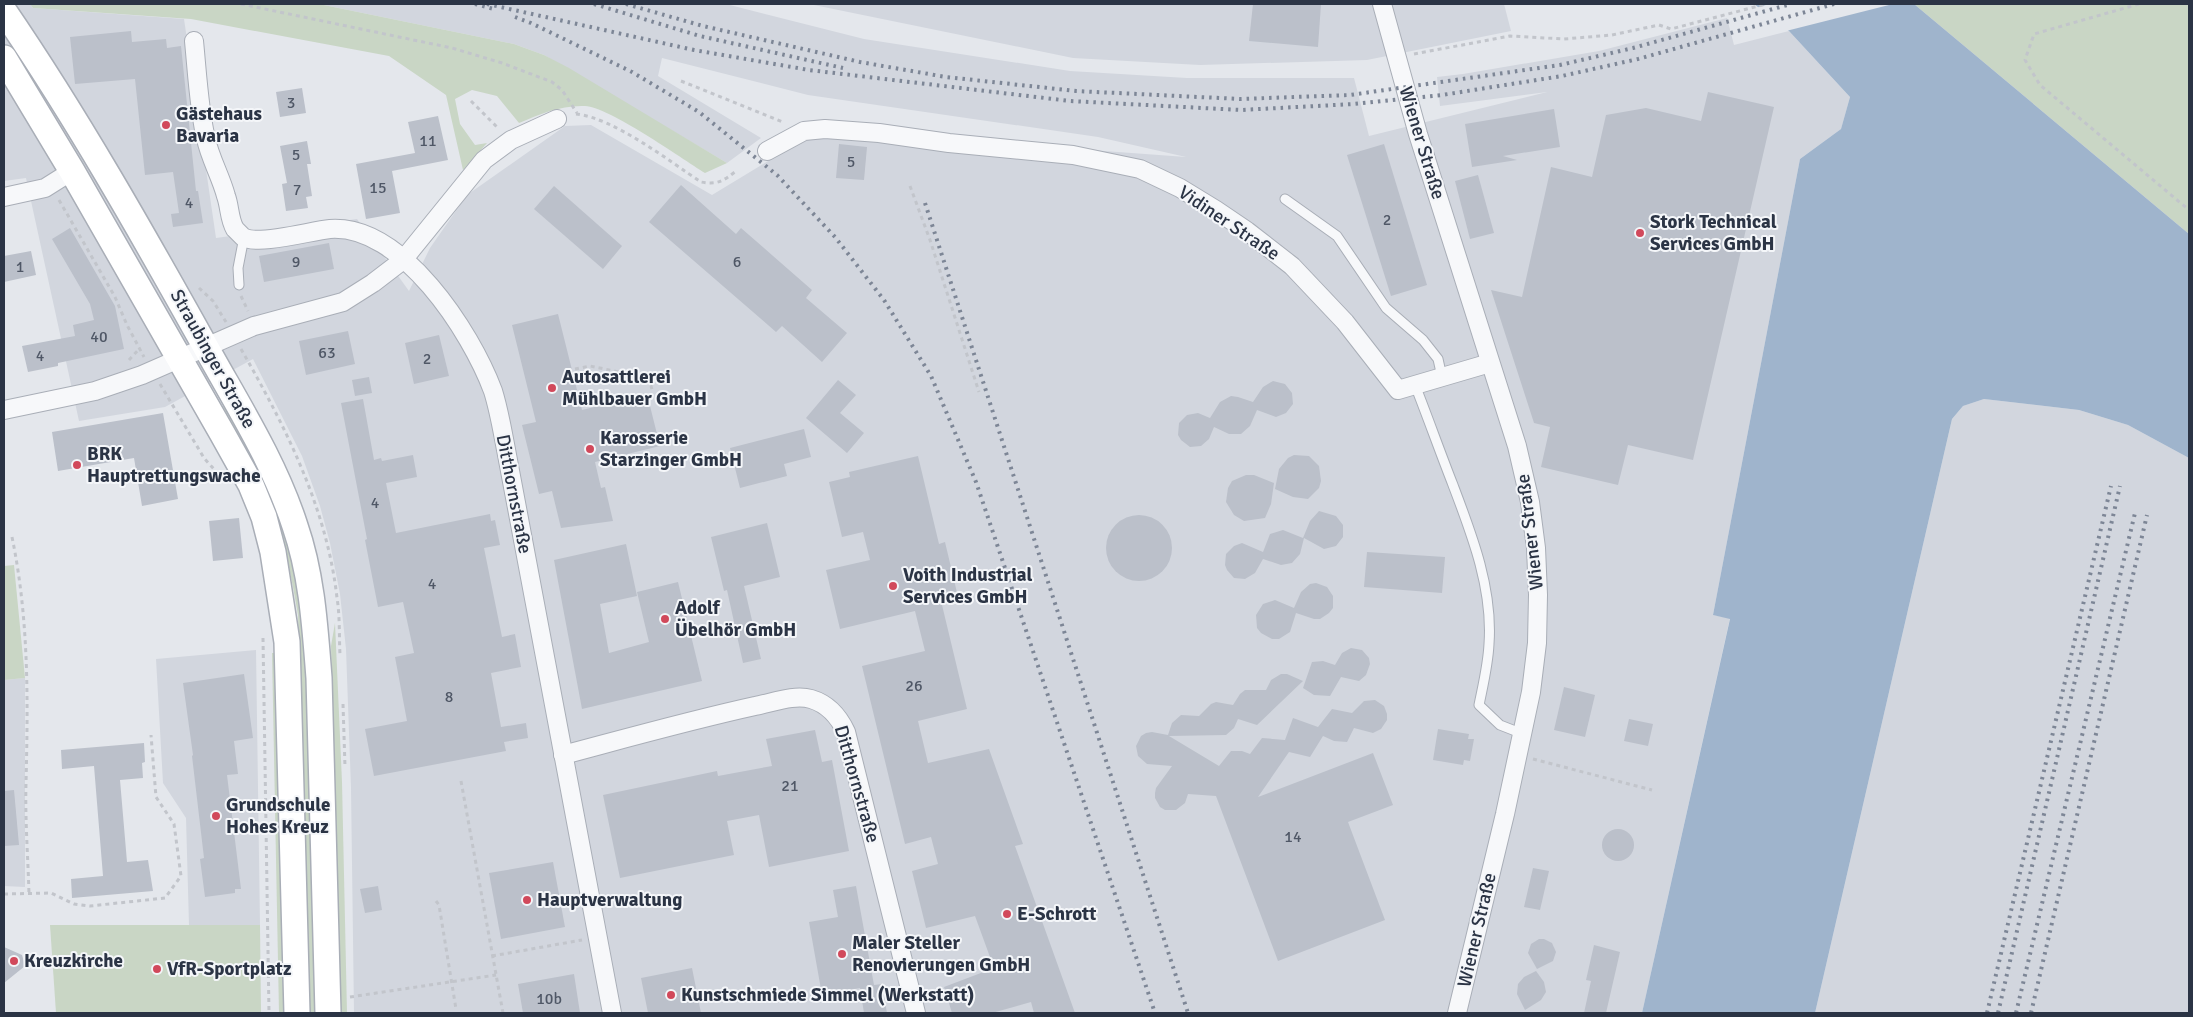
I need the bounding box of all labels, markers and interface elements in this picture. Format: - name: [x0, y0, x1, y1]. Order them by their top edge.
- street label: Wiener Straße: [1393, 84, 1451, 202]
- house number: 3: [287, 93, 295, 113]
- place label: Gästehaus Bavaria: [176, 102, 262, 148]
- marker: Gästehaus Bavaria: [160, 119, 172, 131]
- house number: 11: [419, 131, 437, 151]
- house number: 5: [292, 145, 300, 165]
- house number: 5: [847, 152, 855, 172]
- house number: 15: [369, 178, 387, 198]
- house number: 7: [293, 180, 301, 200]
- street label: Vidiner Straße: [1174, 180, 1284, 266]
- house number: 4: [185, 193, 194, 213]
- house number: 2: [1383, 210, 1391, 230]
- place label: Stork Technical Services GmbH: [1650, 210, 1777, 256]
- marker: Stork Technical Services GmbH: [1634, 227, 1646, 239]
- house number: 9: [292, 252, 300, 272]
- house number: 6: [733, 252, 741, 272]
- house number: 1: [16, 257, 24, 277]
- street label: Straubinger Straße: [165, 285, 261, 433]
- house number: 40: [90, 327, 108, 347]
- house number: 63: [318, 343, 336, 363]
- house number: 4: [36, 346, 45, 366]
- house number: 2: [423, 349, 431, 369]
- place label: Autosattlerei Mühlbauer GmbH: [562, 365, 707, 411]
- marker: Autosattlerei Mühlbauer GmbH: [546, 382, 558, 394]
- place label: Karosserie Starzinger GmbH: [600, 426, 742, 472]
- street label: Ditthornstraße: [491, 432, 537, 556]
- place label: BRK Hauptrettungswache: [87, 442, 261, 488]
- marker: Karosserie Starzinger GmbH: [584, 443, 596, 455]
- marker: BRK Hauptrettungswache: [71, 459, 83, 471]
- street label: Wiener Straße: [1511, 472, 1549, 592]
- house number: 4: [371, 493, 380, 513]
- place label: Voith Industrial Services GmbH: [903, 563, 1033, 609]
- house number: 4: [428, 574, 437, 594]
- marker: Voith Industrial Services GmbH: [887, 580, 899, 592]
- place label: Adolf Übelhör GmbH: [675, 596, 796, 642]
- marker: Adolf Übelhör GmbH: [659, 613, 671, 625]
- house number: 26: [905, 676, 923, 696]
- house number: 8: [445, 687, 453, 707]
- street label: Ditthornstraße: [829, 722, 885, 846]
- house number: 21: [781, 776, 799, 796]
- place label: Grundschule Hohes Kreuz: [226, 793, 330, 839]
- marker: Grundschule Hohes Kreuz: [210, 810, 222, 822]
- house number: 14: [1284, 827, 1302, 847]
- street label: Wiener Straße: [1452, 870, 1502, 990]
- place label: Hauptverwaltung: [537, 888, 682, 912]
- marker: Hauptverwaltung: [521, 894, 533, 906]
- place label: E-Schrott: [1017, 902, 1096, 926]
- marker: E-Schrott: [1001, 908, 1013, 920]
- place label: Maler Steller Renovierungen GmbH: [852, 931, 1030, 977]
- marker: Maler Steller Renovierungen GmbH: [836, 948, 848, 960]
- place label: Kreuzkirche: [24, 949, 123, 973]
- marker: Kreuzkirche: [8, 955, 20, 967]
- place label: VfR-Sportplatz: [167, 957, 292, 981]
- marker: VfR-Sportplatz: [151, 963, 163, 975]
- place label: Kunstschmiede Simmel (Werkstatt): [681, 983, 974, 1007]
- house number: 10b: [536, 989, 562, 1009]
- marker: Kunstschmiede Simmel (Werkstatt): [665, 989, 677, 1001]

